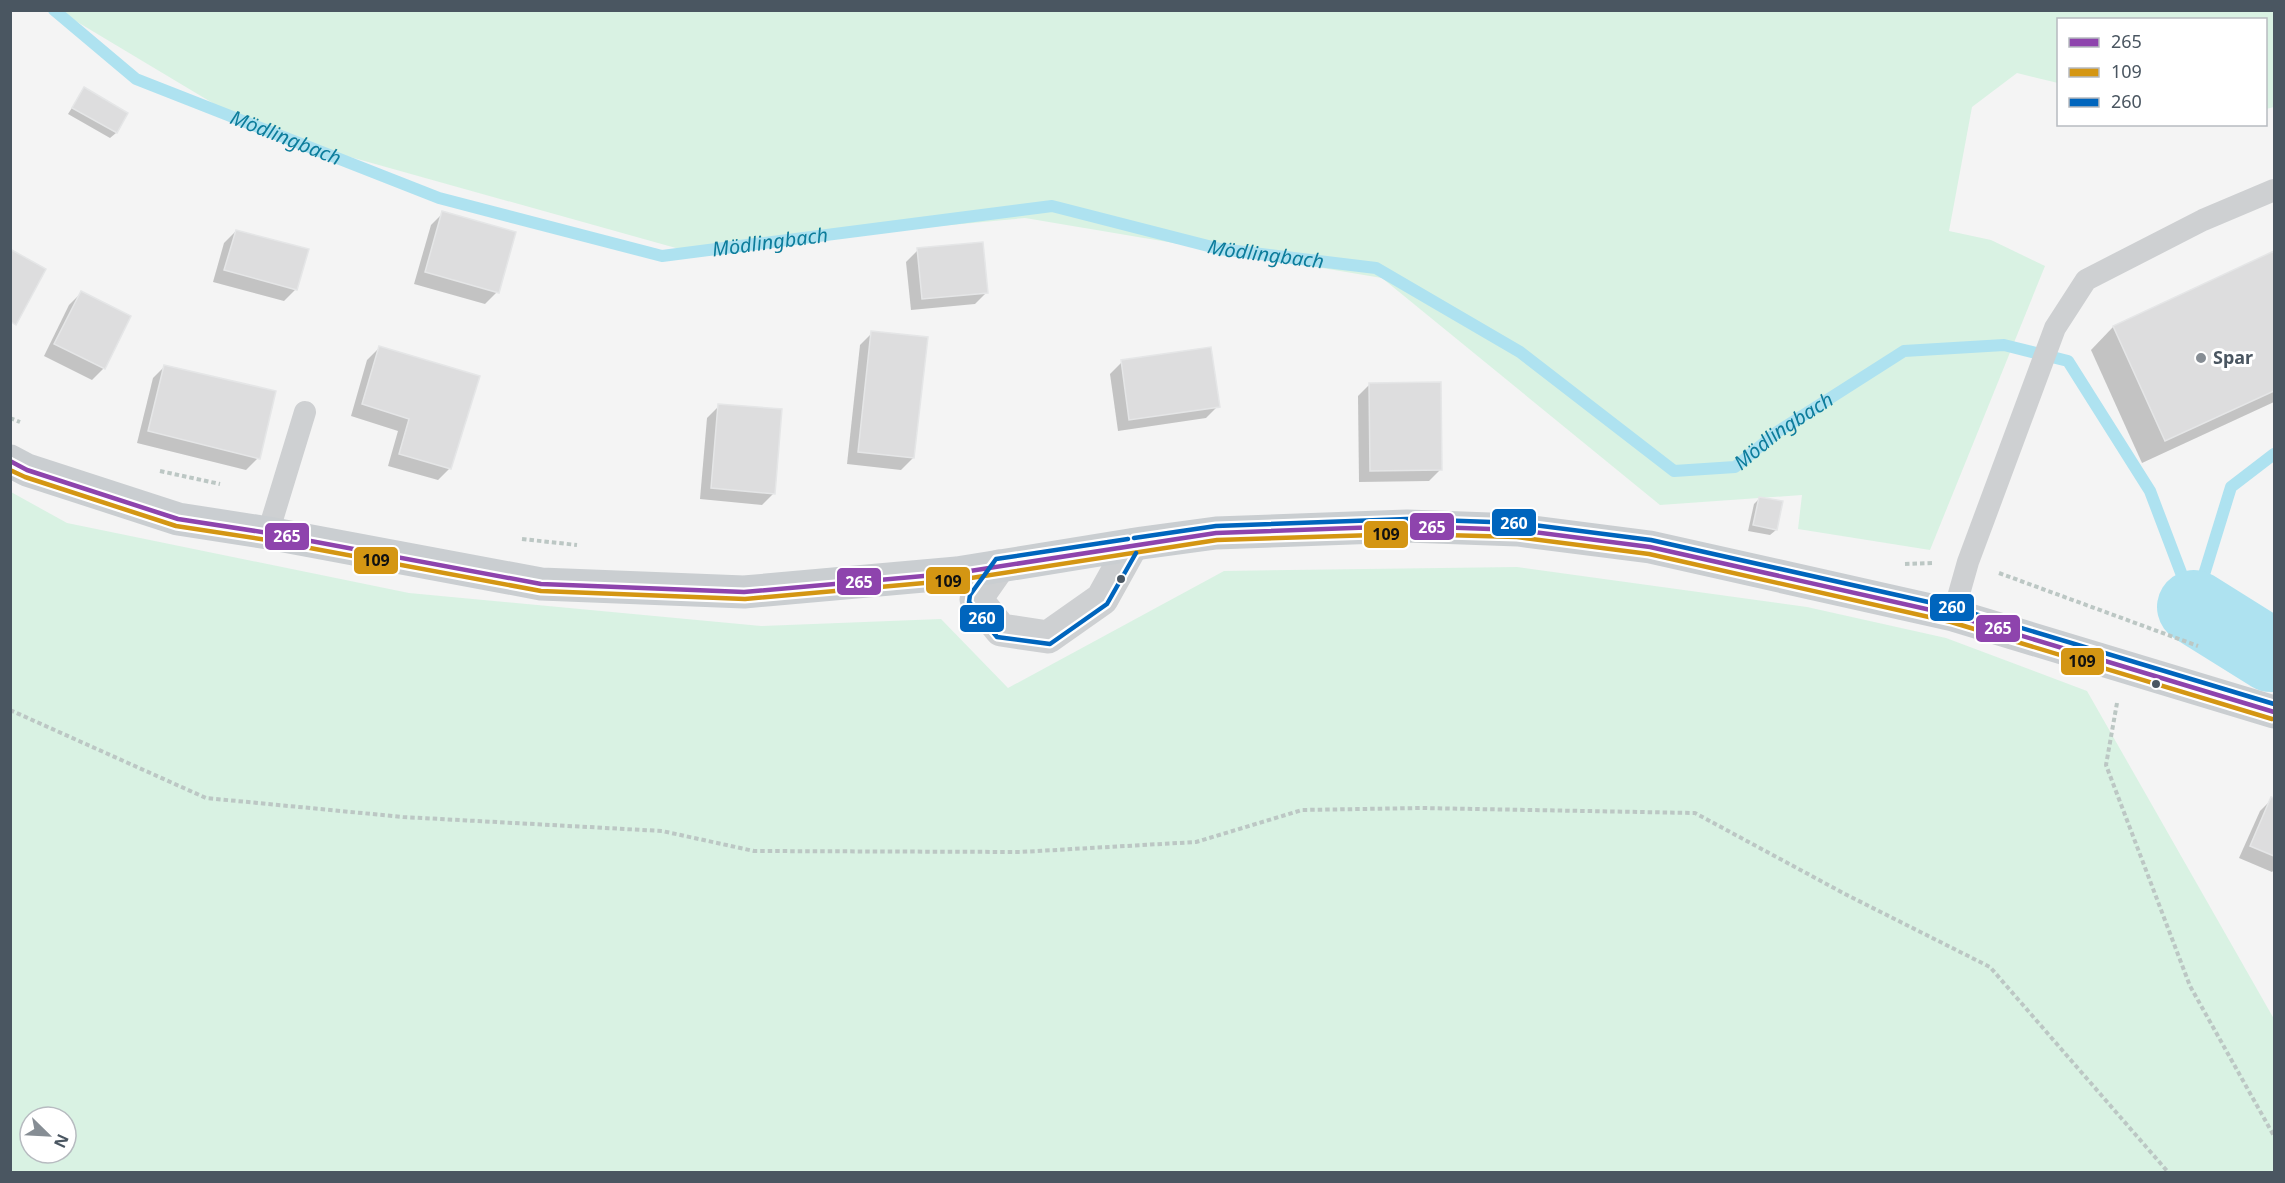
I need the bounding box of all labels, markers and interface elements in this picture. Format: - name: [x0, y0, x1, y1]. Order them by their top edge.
- legend: [2057, 18, 2267, 126]
- text: 265: [2111, 29, 2142, 53]
- text: 109: [2111, 59, 2142, 83]
- text: 260: [2111, 89, 2142, 113]
- water label: Mödlingbach: [227, 103, 345, 171]
- water label: Mödlingbach: [710, 221, 830, 262]
- water label: Mödlingbach: [1205, 232, 1326, 275]
- place label: Spar: [2213, 345, 2253, 369]
- marker: Spar: [2194, 351, 2208, 365]
- water label: Mödlingbach: [1728, 386, 1838, 476]
- line badge: 260: [1491, 508, 1537, 537]
- line badge: 265: [1409, 512, 1455, 541]
- text: 260: [1500, 512, 1528, 534]
- text: 265: [1418, 516, 1446, 538]
- line badge: 109: [1363, 520, 1409, 549]
- line badge: 265: [264, 522, 310, 551]
- text: 109: [1372, 523, 1400, 545]
- text: 265: [273, 525, 301, 547]
- line badge: 109: [353, 546, 399, 575]
- text: 109: [362, 549, 390, 571]
- line badge: 109: [925, 566, 971, 595]
- line badge: 265: [836, 567, 882, 596]
- text: 109: [934, 570, 962, 592]
- text: 265: [845, 571, 873, 593]
- unlabelled marker: [1115, 573, 1127, 585]
- line badge: 260: [1929, 593, 1975, 622]
- text: 260: [1938, 596, 1966, 618]
- line badge: 260: [959, 604, 1005, 633]
- text: 260: [968, 607, 996, 629]
- line badge: 265: [1975, 614, 2021, 643]
- text: 265: [1984, 617, 2012, 639]
- line badge: 109: [2060, 647, 2105, 676]
- text: 109: [2068, 650, 2096, 672]
- unlabelled marker: [2150, 678, 2162, 690]
- north arrow: [18, 1105, 78, 1165]
- text: N: [49, 1131, 74, 1152]

